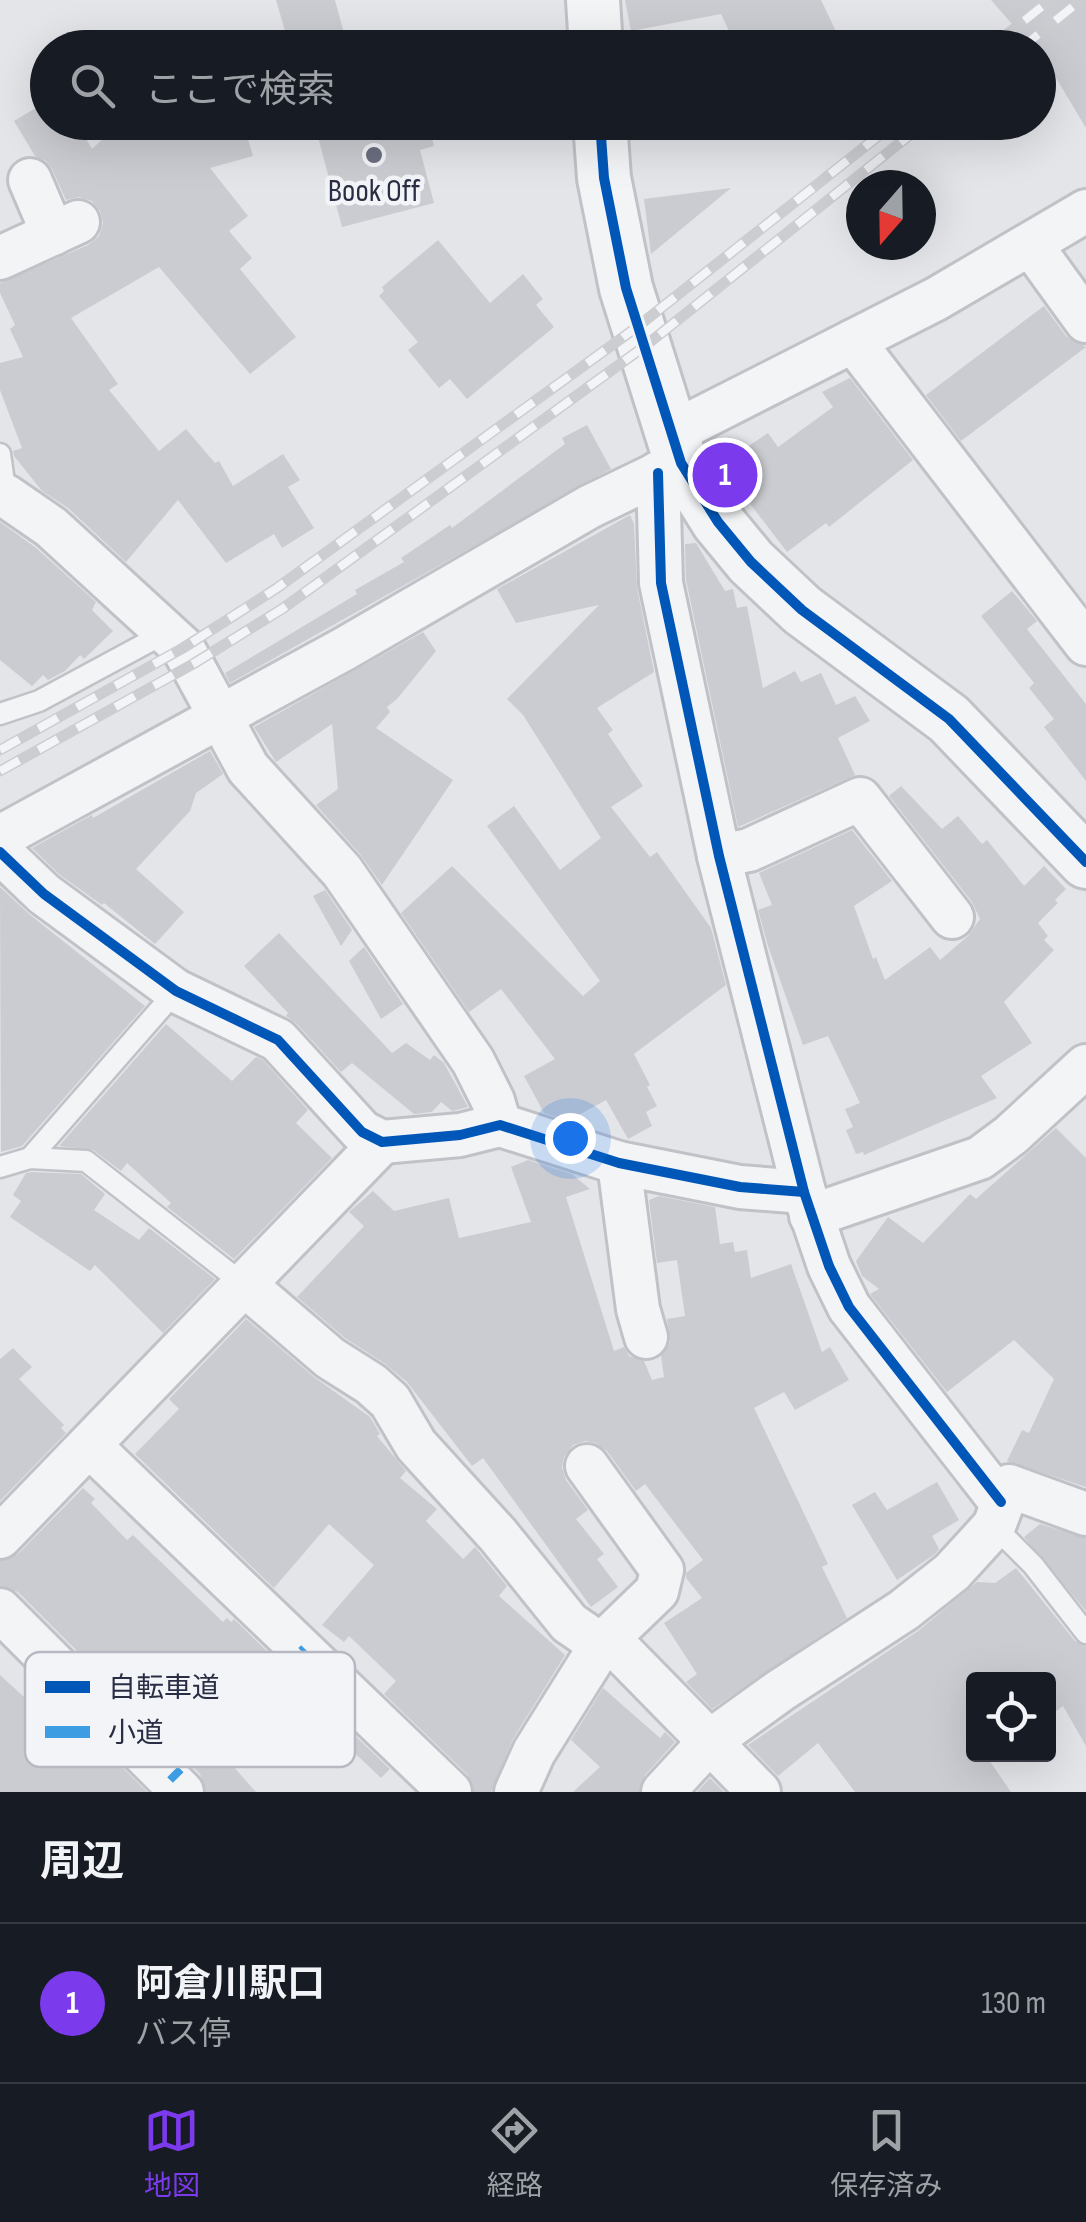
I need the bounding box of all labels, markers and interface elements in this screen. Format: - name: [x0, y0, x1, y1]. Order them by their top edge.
- search box: [30, 30, 1056, 140]
- icon: search: [65, 58, 120, 113]
- text: ここで検索: [145, 68, 335, 113]
- marker: Book Off: [363, 144, 385, 166]
- north arrow: [846, 170, 936, 260]
- place label: Book Off: [328, 172, 421, 211]
- pin: 1: [692, 438, 758, 512]
- your location: [545, 1113, 596, 1164]
- legend: [25, 1652, 355, 1767]
- text: 自転車道: [108, 1672, 220, 1705]
- map controls: [966, 1672, 1056, 1762]
- button: locate: [966, 1672, 1056, 1762]
- text: 小道: [108, 1717, 164, 1750]
- text: 周辺: [40, 1837, 124, 1888]
- text: 阿倉川駅口: [135, 1962, 325, 2007]
- text: 1: [66, 1984, 79, 2023]
- text: 130 m: [981, 1984, 1046, 2023]
- text: バス停: [135, 2015, 231, 2054]
- tab: 地図: [144, 2103, 200, 2203]
- tab: 経路: [487, 2103, 543, 2203]
- tab: 保存済み: [830, 2103, 942, 2203]

